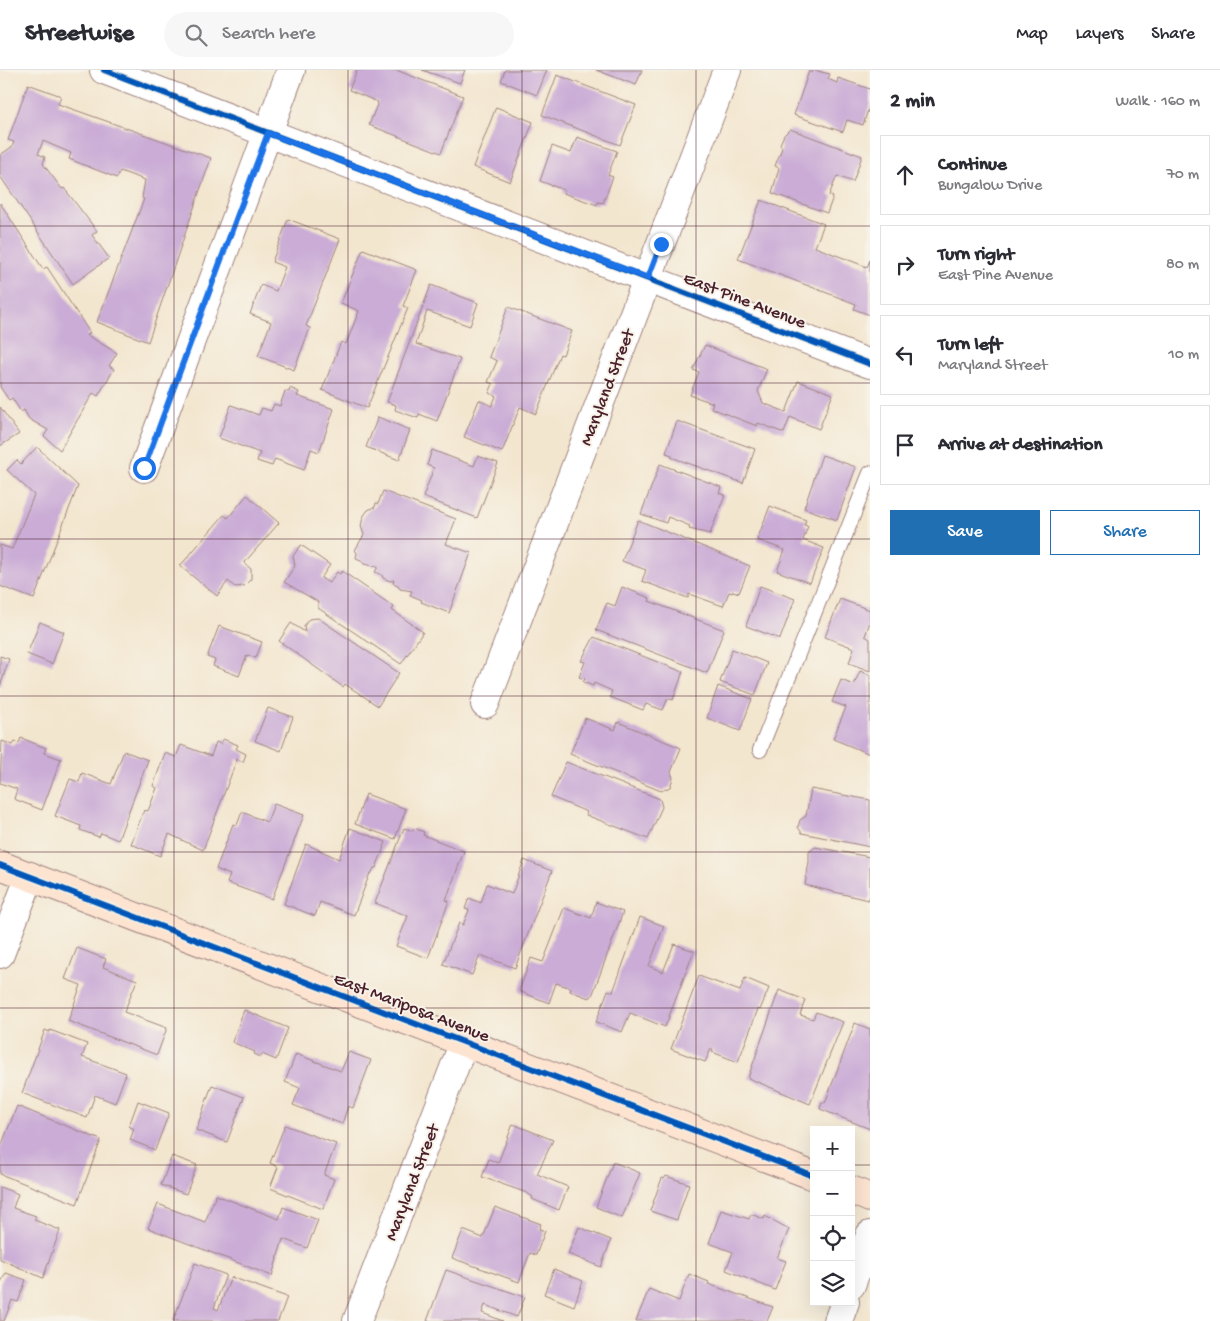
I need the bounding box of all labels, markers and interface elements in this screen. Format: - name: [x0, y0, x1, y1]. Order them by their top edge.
- search box: [164, 12, 514, 57]
- text: Streetwise: [25, 20, 134, 49]
- icon: search: [182, 21, 210, 49]
- text: Search here: [222, 23, 316, 46]
- text: Map: [1016, 24, 1048, 45]
- text: Layers: [1076, 24, 1123, 45]
- text: Share: [1151, 24, 1195, 45]
- text: 2 min: [890, 90, 935, 115]
- text: Walk · 160 m: [1115, 93, 1200, 112]
- text: Continue: [938, 154, 1007, 177]
- icon: ahead: [891, 161, 919, 189]
- text: 70 m: [1166, 166, 1199, 185]
- text: Bungalow Drive: [938, 177, 1042, 196]
- route end: [650, 233, 673, 256]
- text: Turn right: [938, 244, 1014, 267]
- icon: right: [891, 251, 919, 279]
- text: 80 m: [1166, 256, 1199, 275]
- text: East Pine Avenue: [938, 267, 1053, 286]
- street label: East Pine Avenue: [680, 268, 809, 335]
- street label: Maryland Street: [576, 325, 641, 449]
- text: Turn left: [938, 334, 1002, 357]
- icon: left: [891, 341, 919, 369]
- text: 10 m: [1168, 346, 1199, 365]
- text: Maryland Street: [938, 357, 1047, 376]
- icon: arrive: [891, 431, 919, 459]
- text: Arrive at destination: [938, 434, 1102, 457]
- route start: [133, 457, 156, 480]
- button: Save: [890, 510, 1040, 555]
- button: Share: [1050, 510, 1200, 555]
- street label: East Mariposa Avenue: [330, 969, 493, 1048]
- street label: Maryland Street: [381, 1120, 446, 1244]
- map controls: [810, 1126, 855, 1306]
- button: +: [810, 1126, 855, 1171]
- button: −: [810, 1171, 855, 1216]
- button: locate: [810, 1216, 855, 1261]
- button: layers: [810, 1261, 855, 1306]

